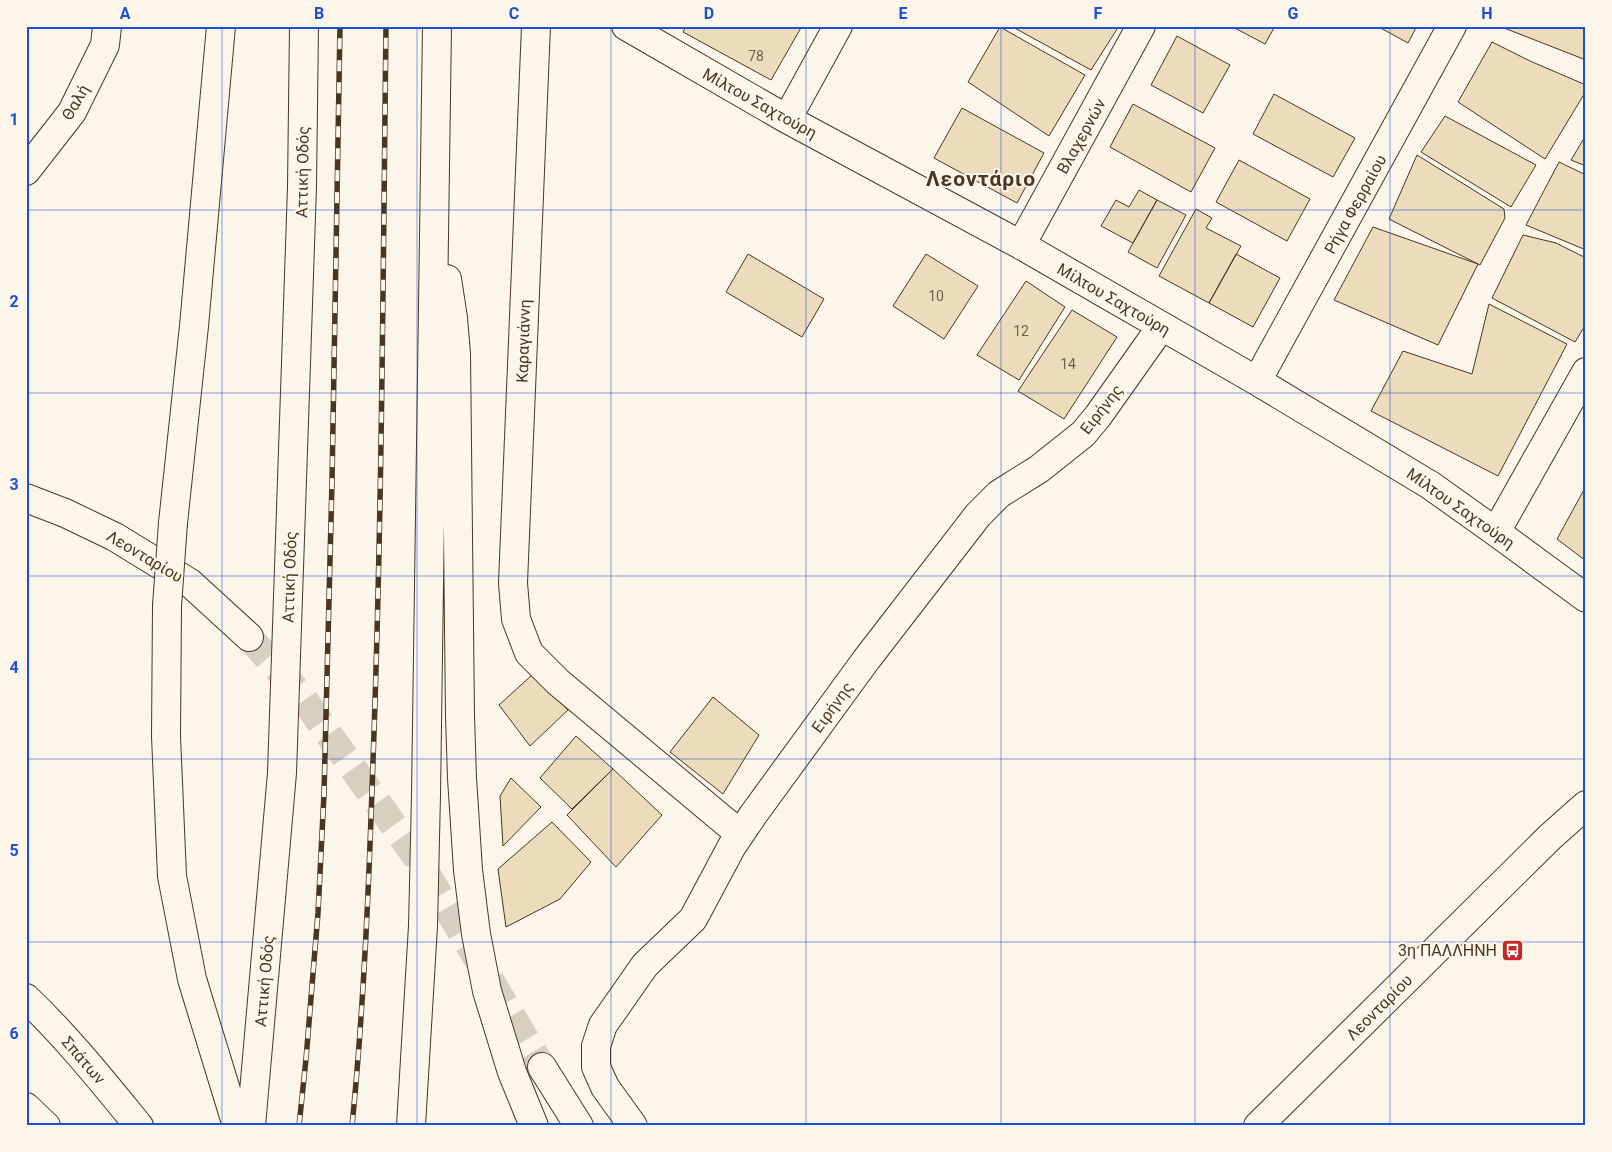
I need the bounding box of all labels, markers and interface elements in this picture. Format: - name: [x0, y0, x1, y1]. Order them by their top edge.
- text: A: [120, 4, 131, 23]
- text: B: [314, 4, 324, 23]
- text: C: [509, 4, 519, 23]
- text: D: [704, 4, 714, 23]
- text: E: [899, 4, 908, 23]
- text: F: [1094, 4, 1103, 23]
- text: G: [1288, 4, 1299, 23]
- text: H: [1481, 4, 1493, 23]
- house number: 78: [748, 48, 764, 64]
- street label: Μίλτου Σαχτούρη: [699, 64, 820, 143]
- street label: Θαλή: [58, 81, 93, 123]
- street label: Βλαχερνών: [1053, 95, 1110, 177]
- text: 1: [9, 110, 19, 129]
- street label: Αττική Οδός: [292, 126, 313, 218]
- street label: Ρήγα Φερραίου: [1320, 151, 1391, 257]
- district label: Λεοντάριο: [926, 167, 1036, 191]
- street label: Μίλτου Σαχτούρη: [1054, 259, 1174, 340]
- house number: 10: [928, 288, 944, 304]
- text: 2: [9, 292, 19, 311]
- street label: Καραγιάννη: [513, 299, 534, 383]
- house number: 12: [1013, 323, 1029, 339]
- house number: 14: [1060, 356, 1076, 372]
- street label: Ειρήνης: [1076, 381, 1127, 438]
- street label: Μίλτου Σαχτούρη: [1403, 464, 1518, 553]
- text: 3: [9, 475, 19, 494]
- street label: Λεονταρίου: [103, 526, 186, 587]
- street label: Αττική Οδός: [278, 531, 301, 623]
- text: 4: [9, 658, 19, 677]
- street label: Ειρήνης: [808, 678, 857, 736]
- text: 5: [9, 841, 19, 860]
- street label: Αττική Οδός: [251, 935, 278, 1028]
- bus stop icon: 3η ΠΑΛΛΗΝΗ: [1501, 938, 1525, 962]
- place label: 3η ΠΑΛΛΗΝΗ: [1398, 941, 1497, 960]
- street label: Λεονταρίου: [1342, 970, 1416, 1044]
- text: 6: [9, 1024, 19, 1043]
- street label: Σπάτων: [58, 1033, 110, 1088]

